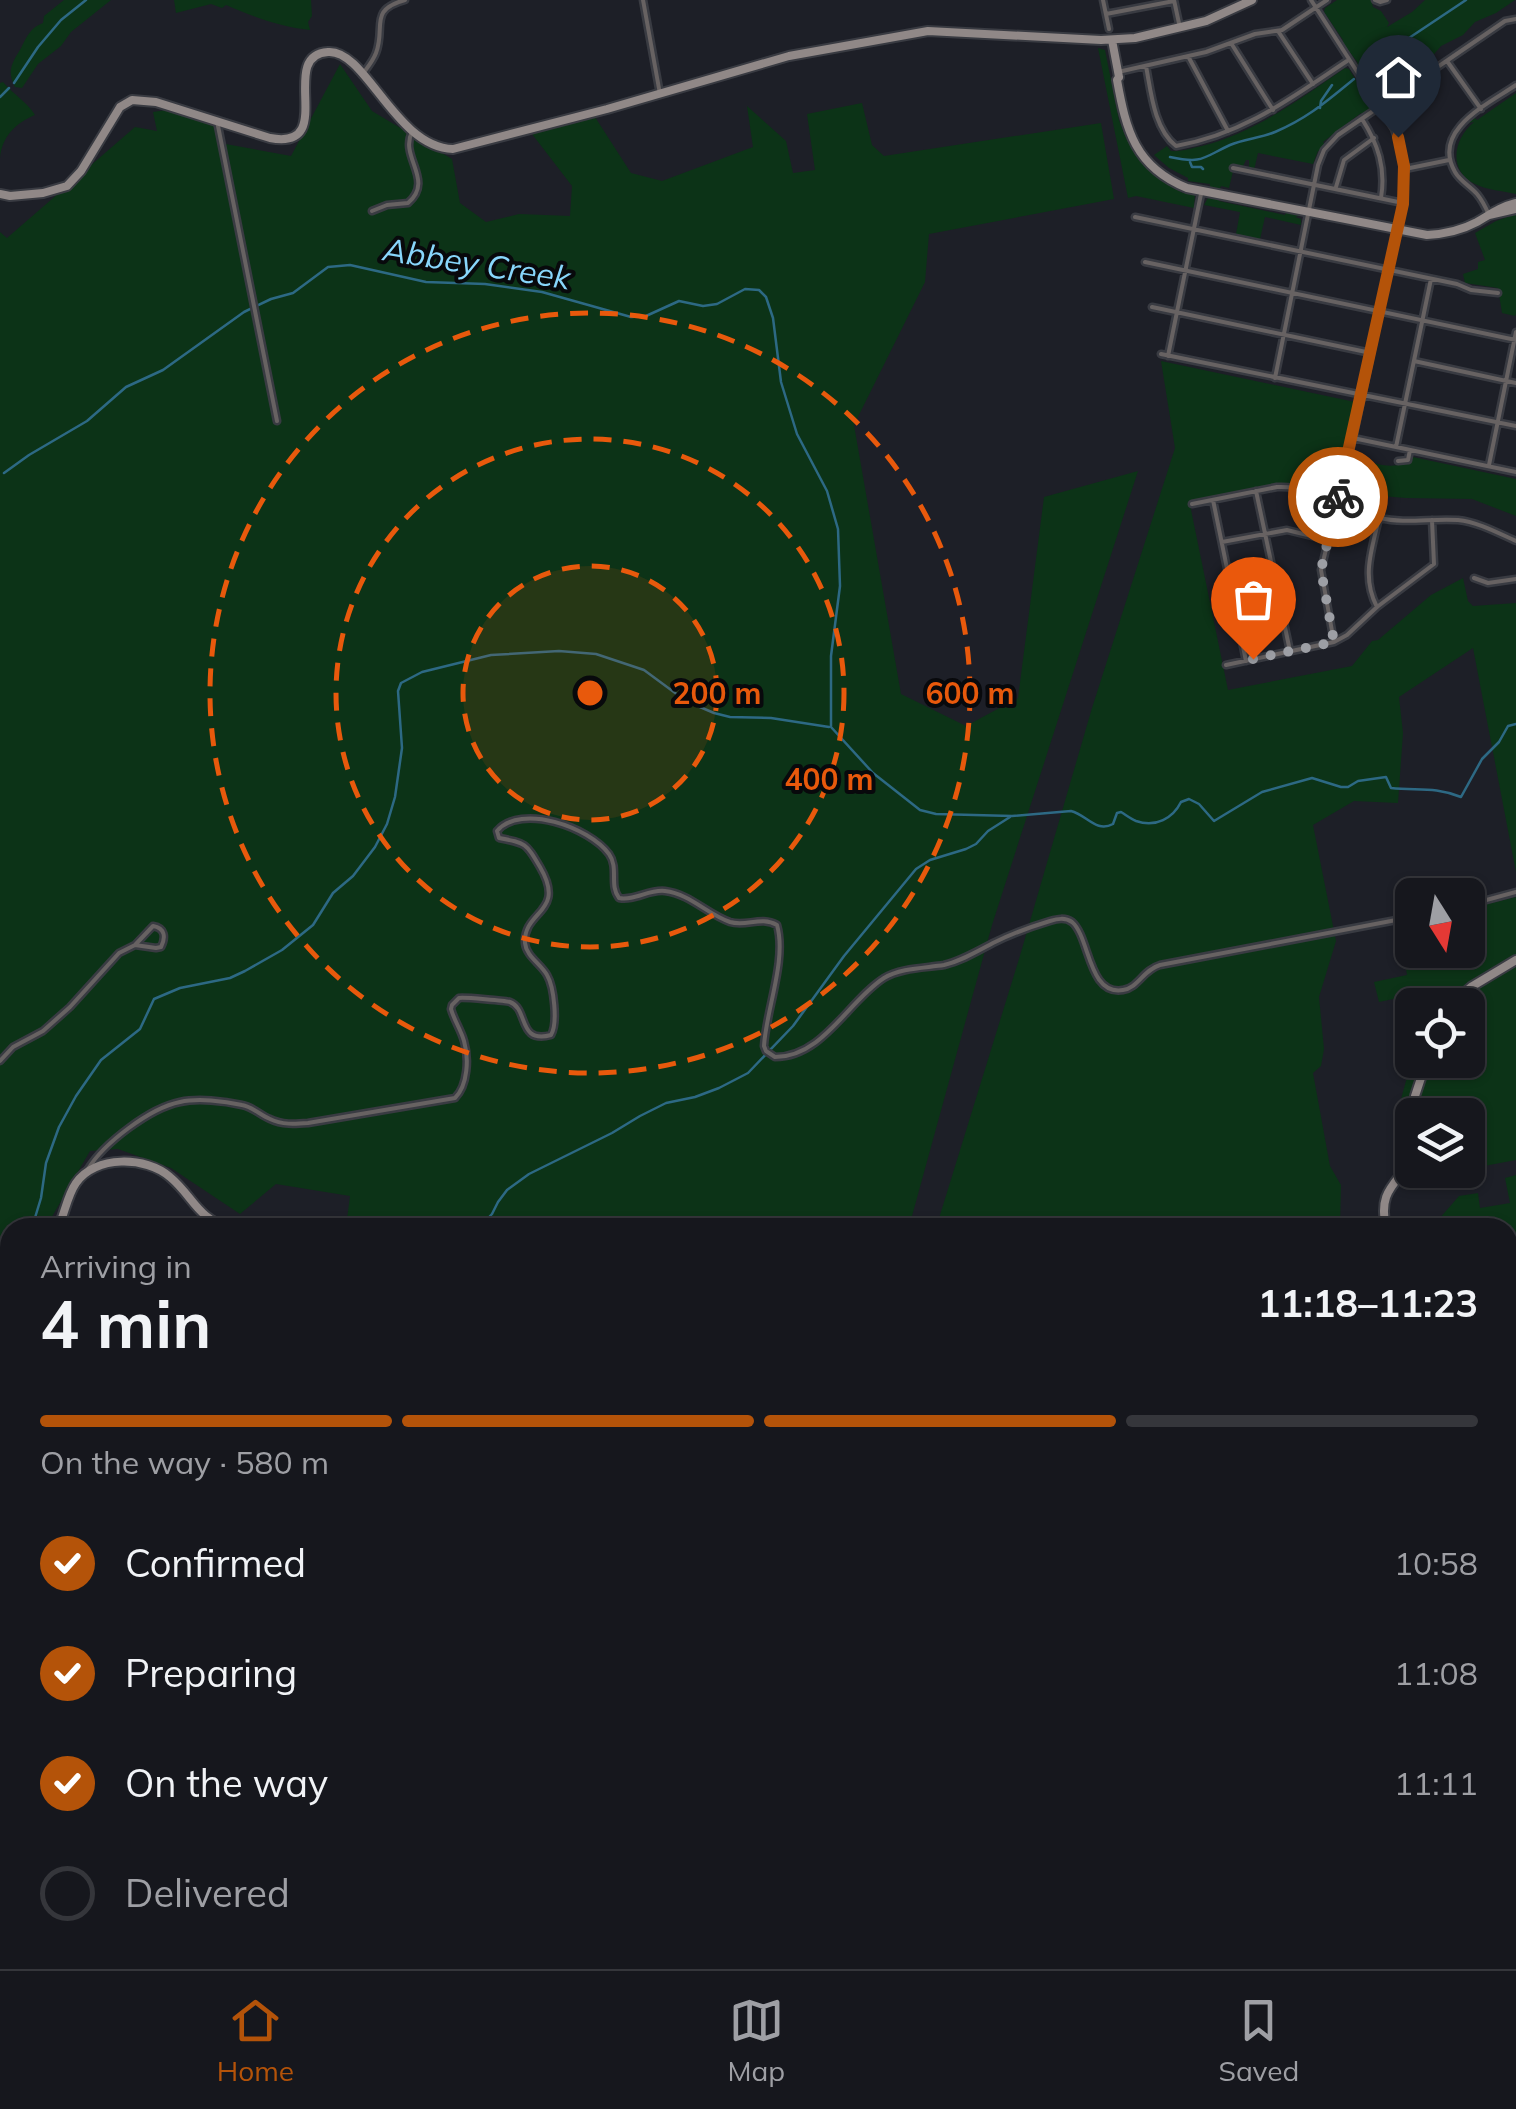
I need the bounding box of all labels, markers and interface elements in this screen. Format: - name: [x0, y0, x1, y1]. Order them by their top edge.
- pin: [1356, 35, 1441, 138]
- icon: home: [1371, 50, 1426, 105]
- water label: Abbey Creek: [380, 228, 575, 298]
- courier: [1288, 447, 1388, 547]
- icon: bike: [1311, 470, 1366, 525]
- pin: [1211, 557, 1296, 660]
- icon: bag: [1226, 572, 1281, 627]
- text: 200 m: [672, 674, 762, 712]
- text: 600 m: [925, 674, 1015, 712]
- centre of rings: [572, 675, 608, 711]
- text: 400 m: [784, 760, 874, 798]
- north arrow: [1395, 878, 1485, 968]
- map controls: [1395, 878, 1485, 1188]
- button: locate: [1395, 988, 1485, 1078]
- button: layers: [1395, 1098, 1485, 1188]
- text: Arriving in: [40, 1246, 192, 1286]
- text: 11:18–11:23: [1258, 1279, 1478, 1327]
- text: 4 min: [40, 1283, 211, 1364]
- text: On the way · 580 m: [40, 1442, 329, 1482]
- icon: check: [40, 1536, 95, 1591]
- text: Confirmed: [125, 1539, 306, 1587]
- text: 10:58: [1394, 1543, 1478, 1583]
- icon: check: [40, 1646, 95, 1701]
- text: Preparing: [125, 1649, 297, 1697]
- text: 11:08: [1394, 1653, 1478, 1693]
- icon: check: [40, 1756, 95, 1811]
- text: On the way: [125, 1759, 328, 1807]
- text: 11:11: [1394, 1763, 1478, 1803]
- text: Delivered: [125, 1869, 290, 1917]
- tab: Home: [217, 1993, 294, 2088]
- tab: Map: [727, 1993, 785, 2088]
- tab: Saved: [1218, 1993, 1299, 2088]

